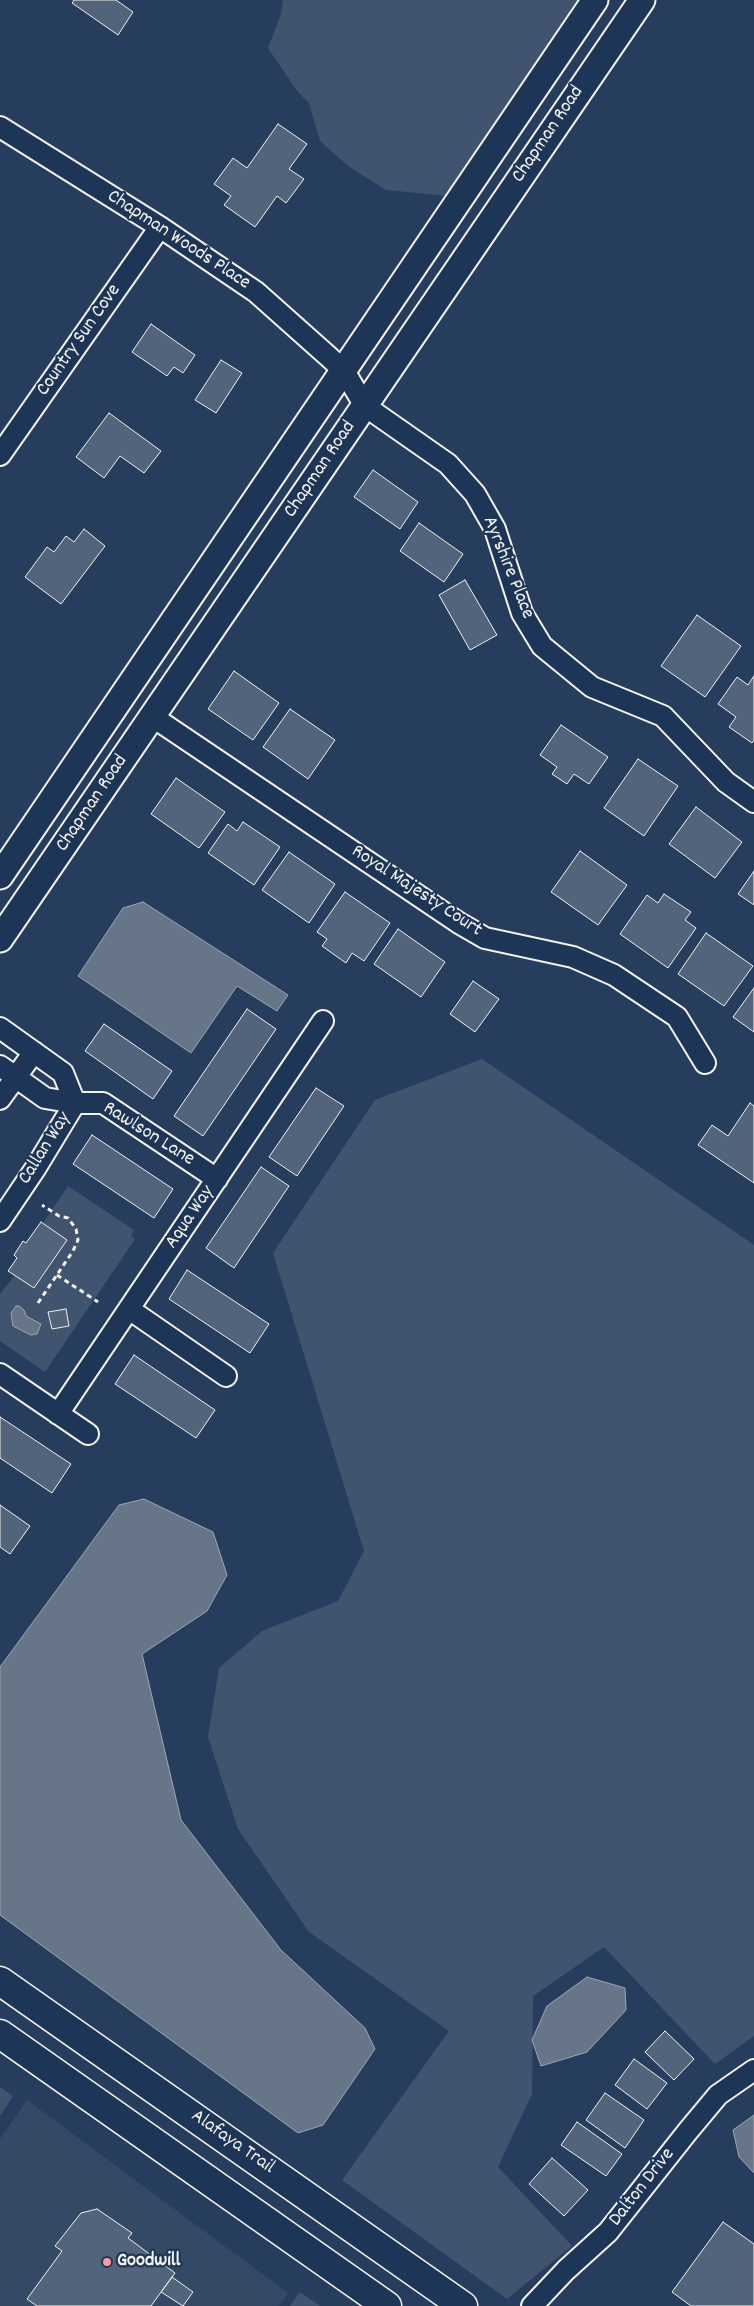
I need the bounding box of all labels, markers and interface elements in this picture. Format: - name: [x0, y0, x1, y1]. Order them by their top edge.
- street label: Chapman Road: [508, 82, 590, 188]
- street label: Chapman Woods Place: [102, 186, 254, 296]
- street label: Country Sun Cove: [33, 280, 127, 402]
- street label: Chapman Road: [280, 417, 362, 523]
- street label: Ayrshire Place: [476, 513, 538, 623]
- street label: Chapman Road: [52, 751, 134, 857]
- street label: Royal Majesty Court: [346, 841, 486, 943]
- street label: Rawlson Lane: [98, 1097, 198, 1173]
- street label: Callan Way: [14, 1108, 78, 1190]
- street label: Aqua Way: [161, 1182, 221, 1254]
- street label: Alafaya Trail: [185, 2105, 279, 2181]
- street label: Dalton Drive: [605, 2144, 681, 2232]
- place label: Goodwill: [117, 2250, 180, 2274]
- marker: Goodwill: [101, 2256, 113, 2268]

